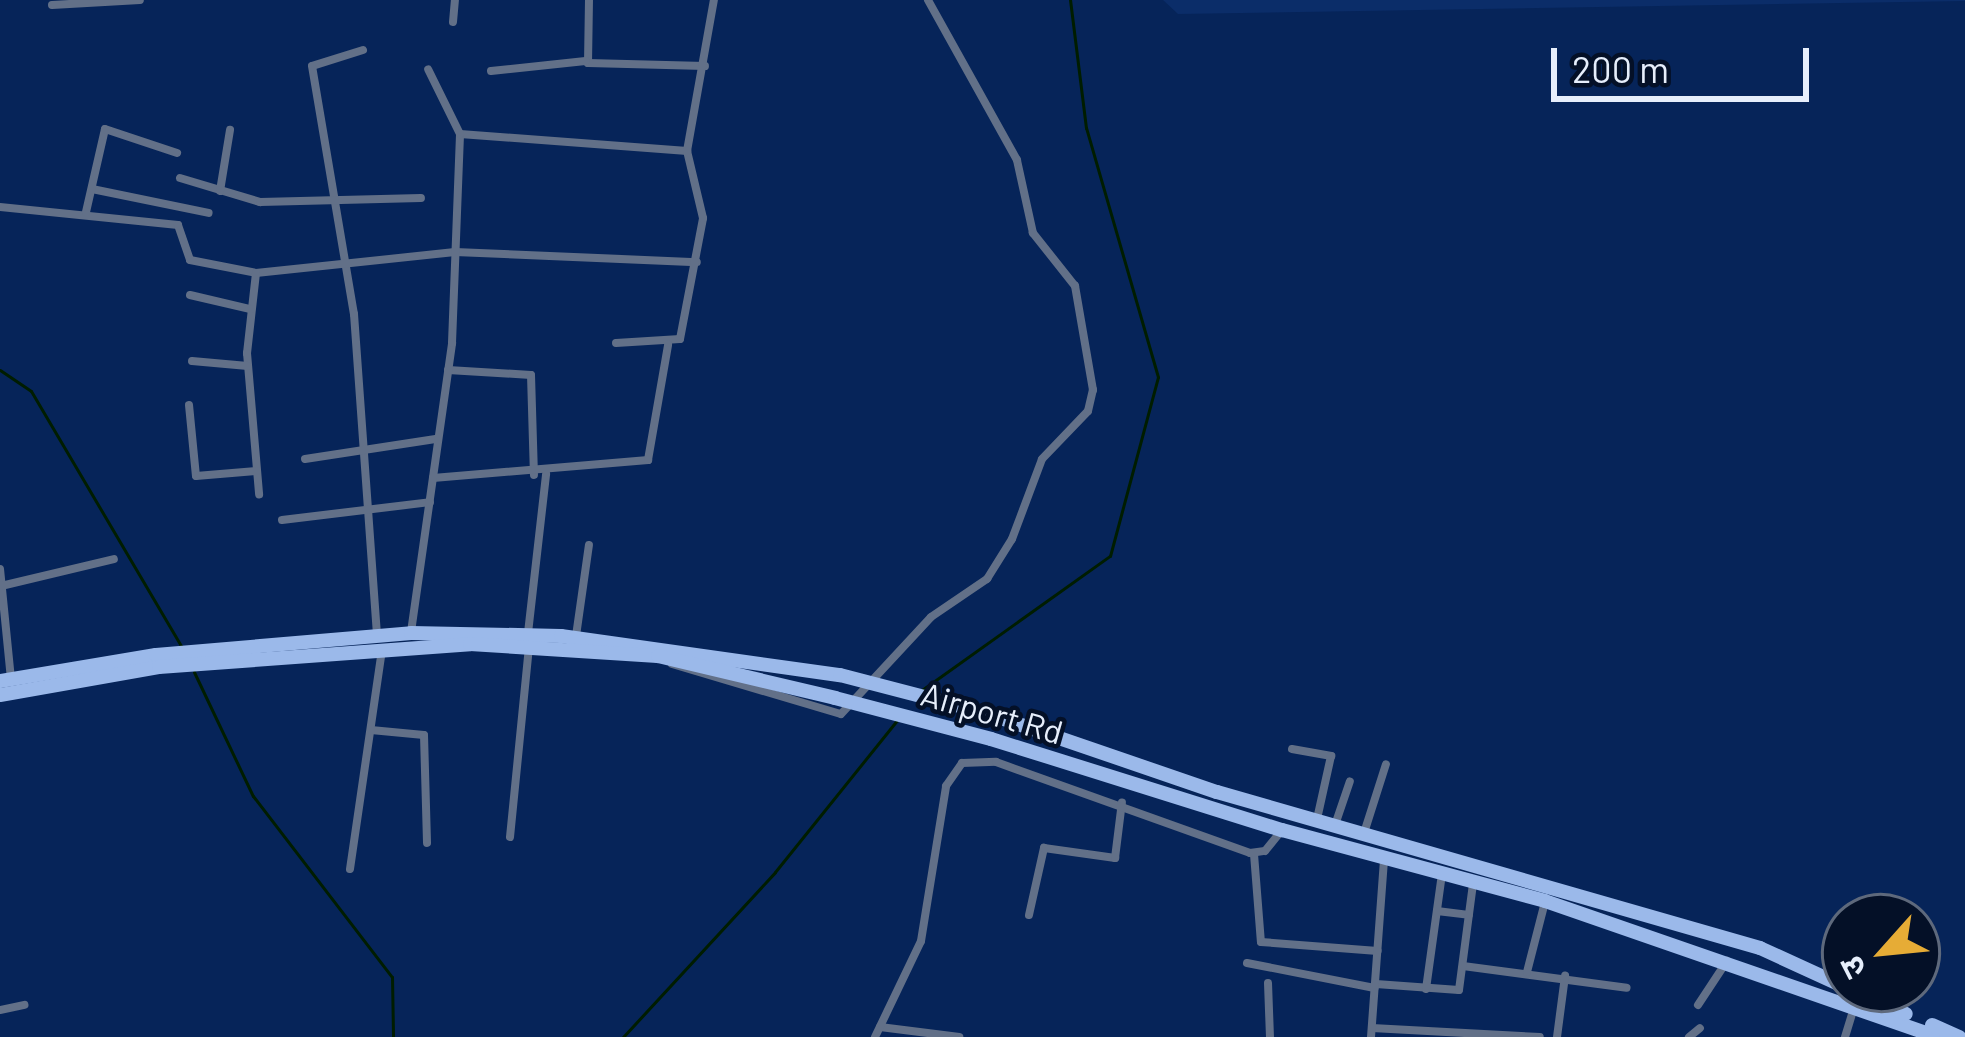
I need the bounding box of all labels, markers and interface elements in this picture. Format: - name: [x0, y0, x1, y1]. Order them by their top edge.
- scale bar: [1557, 24, 1815, 98]
- text: 200 m: [1572, 47, 1669, 90]
- street label: Airport Rd: [917, 674, 1067, 752]
- north arrow: [1821, 893, 1941, 1013]
- text: उ: [1829, 950, 1874, 986]

